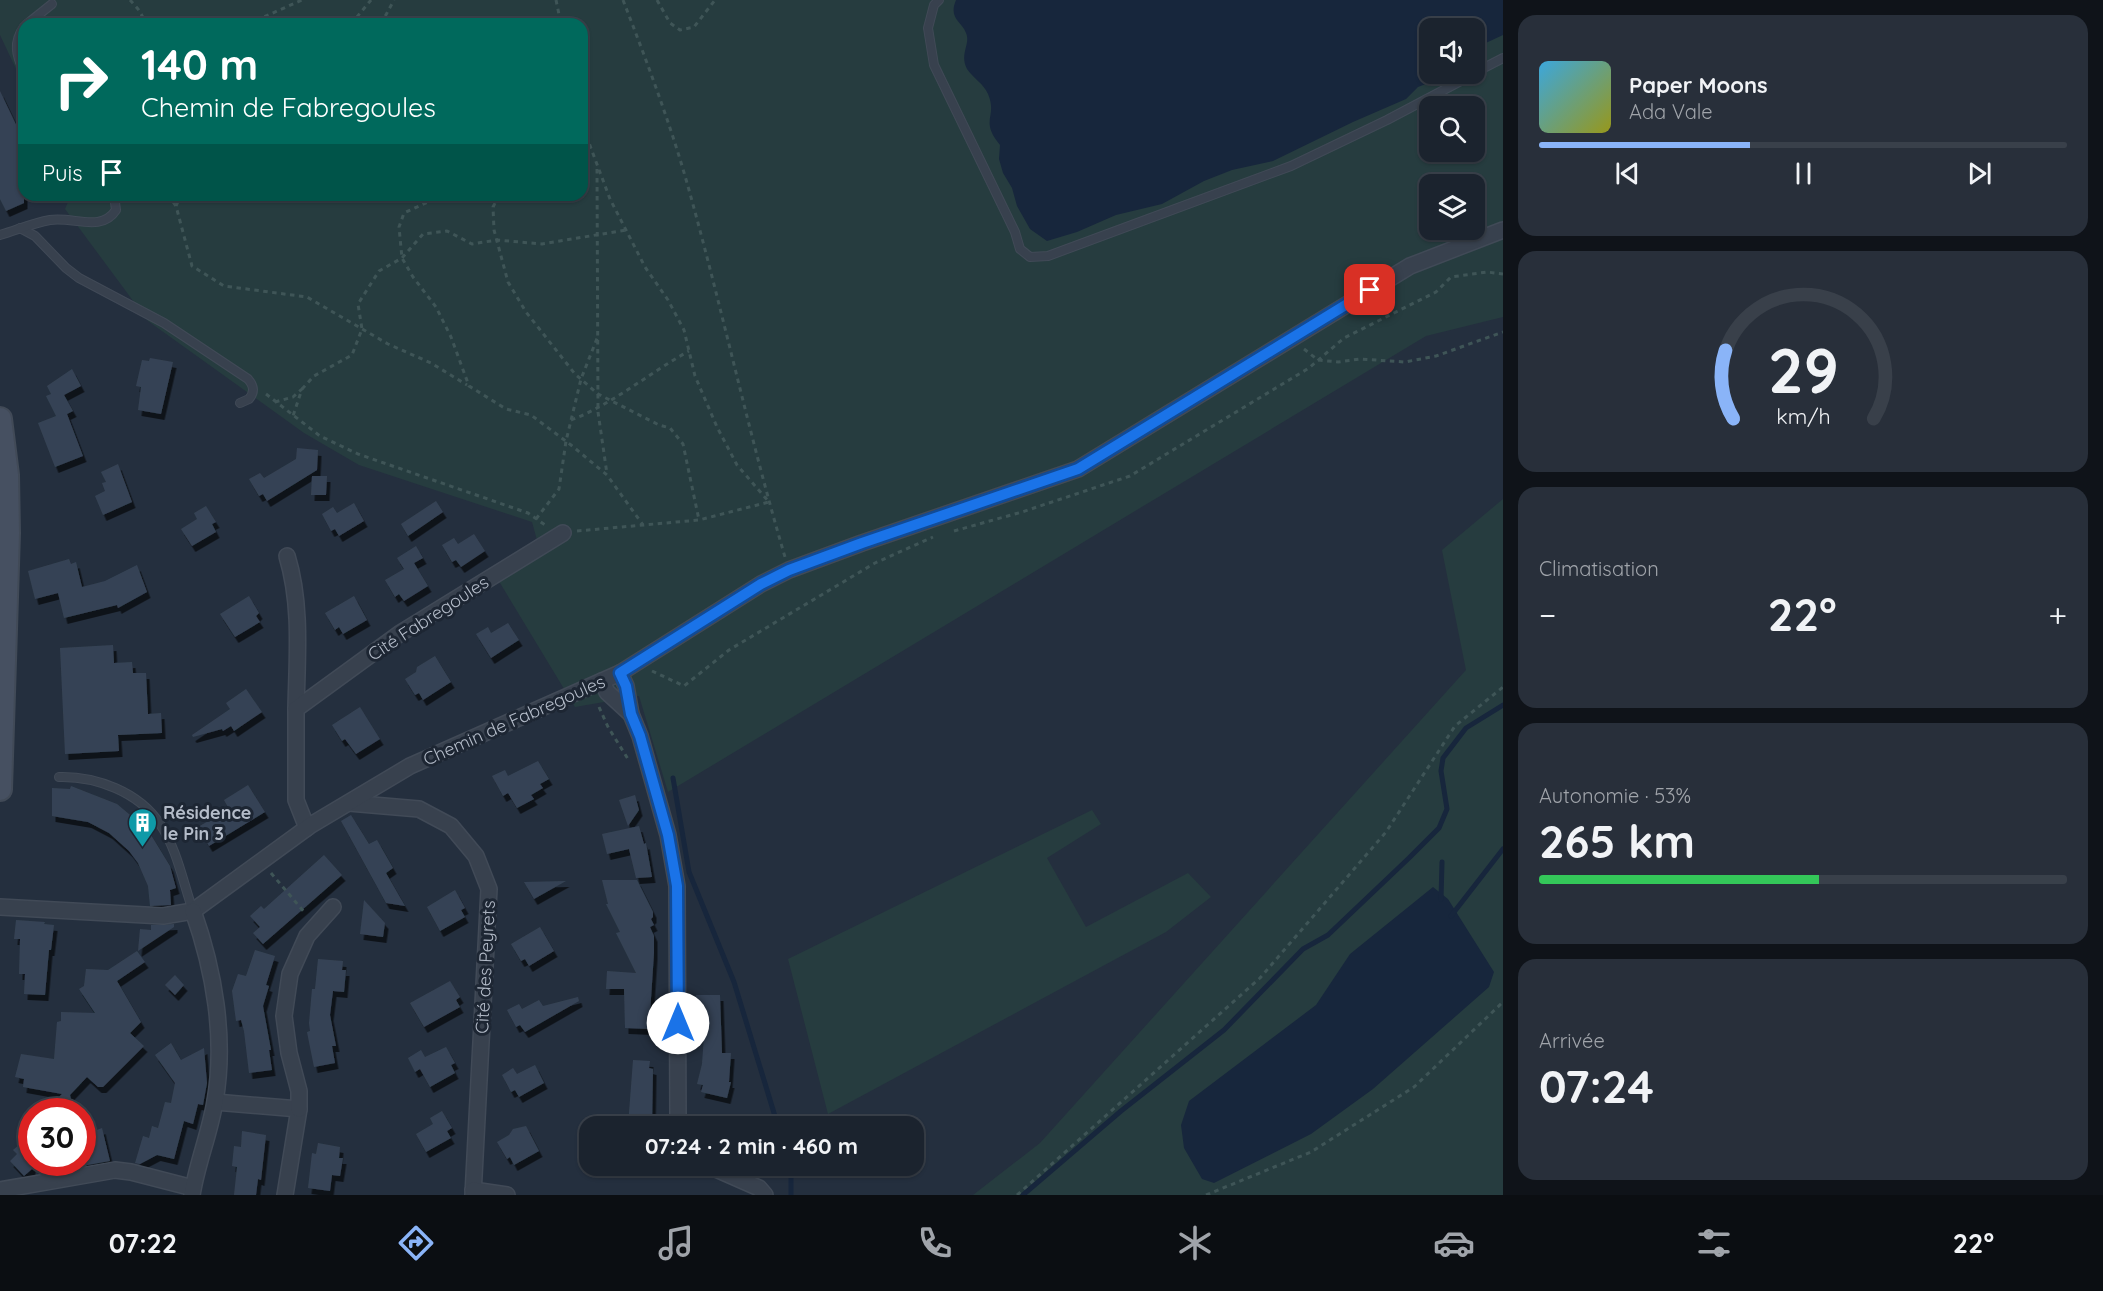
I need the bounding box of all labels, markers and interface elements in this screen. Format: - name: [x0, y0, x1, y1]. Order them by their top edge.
- map controls: [1419, 18, 1485, 240]
- button: sound: [1419, 18, 1485, 84]
- text: 140 m: [141, 38, 258, 91]
- icon: right: [42, 42, 120, 120]
- text: Paper Moons: [1629, 71, 1768, 99]
- text: Chemin de Fabregoules: [141, 90, 436, 124]
- button: search: [1419, 96, 1485, 162]
- text: Ada Vale: [1629, 99, 1713, 124]
- icon: arrive: [95, 156, 128, 189]
- icon: previous: [1611, 157, 1644, 190]
- icon: pause: [1787, 157, 1820, 190]
- icon: next: [1963, 157, 1996, 190]
- text: Puis: [42, 159, 83, 187]
- button: layers: [1419, 174, 1485, 240]
- pin: [1344, 264, 1395, 315]
- icon: arrive: [1353, 273, 1386, 306]
- text: 29: [1768, 331, 1838, 409]
- text: km/h: [1776, 403, 1830, 429]
- text: Climatisation: [1539, 556, 1659, 581]
- street label: Cité Fabregoules: [363, 570, 493, 666]
- text: 22°: [1768, 586, 1837, 642]
- text: −: [1539, 594, 1556, 635]
- text: +: [2048, 594, 2067, 635]
- street label: Chemin de Fabregoules: [420, 670, 608, 770]
- text: Autonomie · 53%: [1539, 783, 1691, 808]
- place label: Résidence le Pin 3: [163, 801, 251, 845]
- building icon: Résidence le Pin 3: [126, 806, 158, 848]
- text: 265 km: [1539, 813, 1695, 869]
- street label: Cité des Peyrets: [470, 900, 500, 1034]
- position arrow: [646, 991, 710, 1055]
- text: Arrivée: [1539, 1028, 1605, 1053]
- text: 07:24: [1539, 1058, 1654, 1114]
- speed limit sign: 30: [18, 1098, 96, 1176]
- text: 07:24 · 2 min · 460 m: [645, 1132, 858, 1160]
- icon: directions: [395, 1222, 437, 1264]
- icon: music: [655, 1222, 697, 1264]
- icon: phone: [914, 1222, 956, 1264]
- icon: climate: [1174, 1222, 1216, 1264]
- icon: car: [1433, 1222, 1475, 1264]
- icon: filters: [1693, 1222, 1735, 1264]
- text: 07:22: [109, 1226, 177, 1260]
- text: 22°: [1953, 1226, 1994, 1260]

